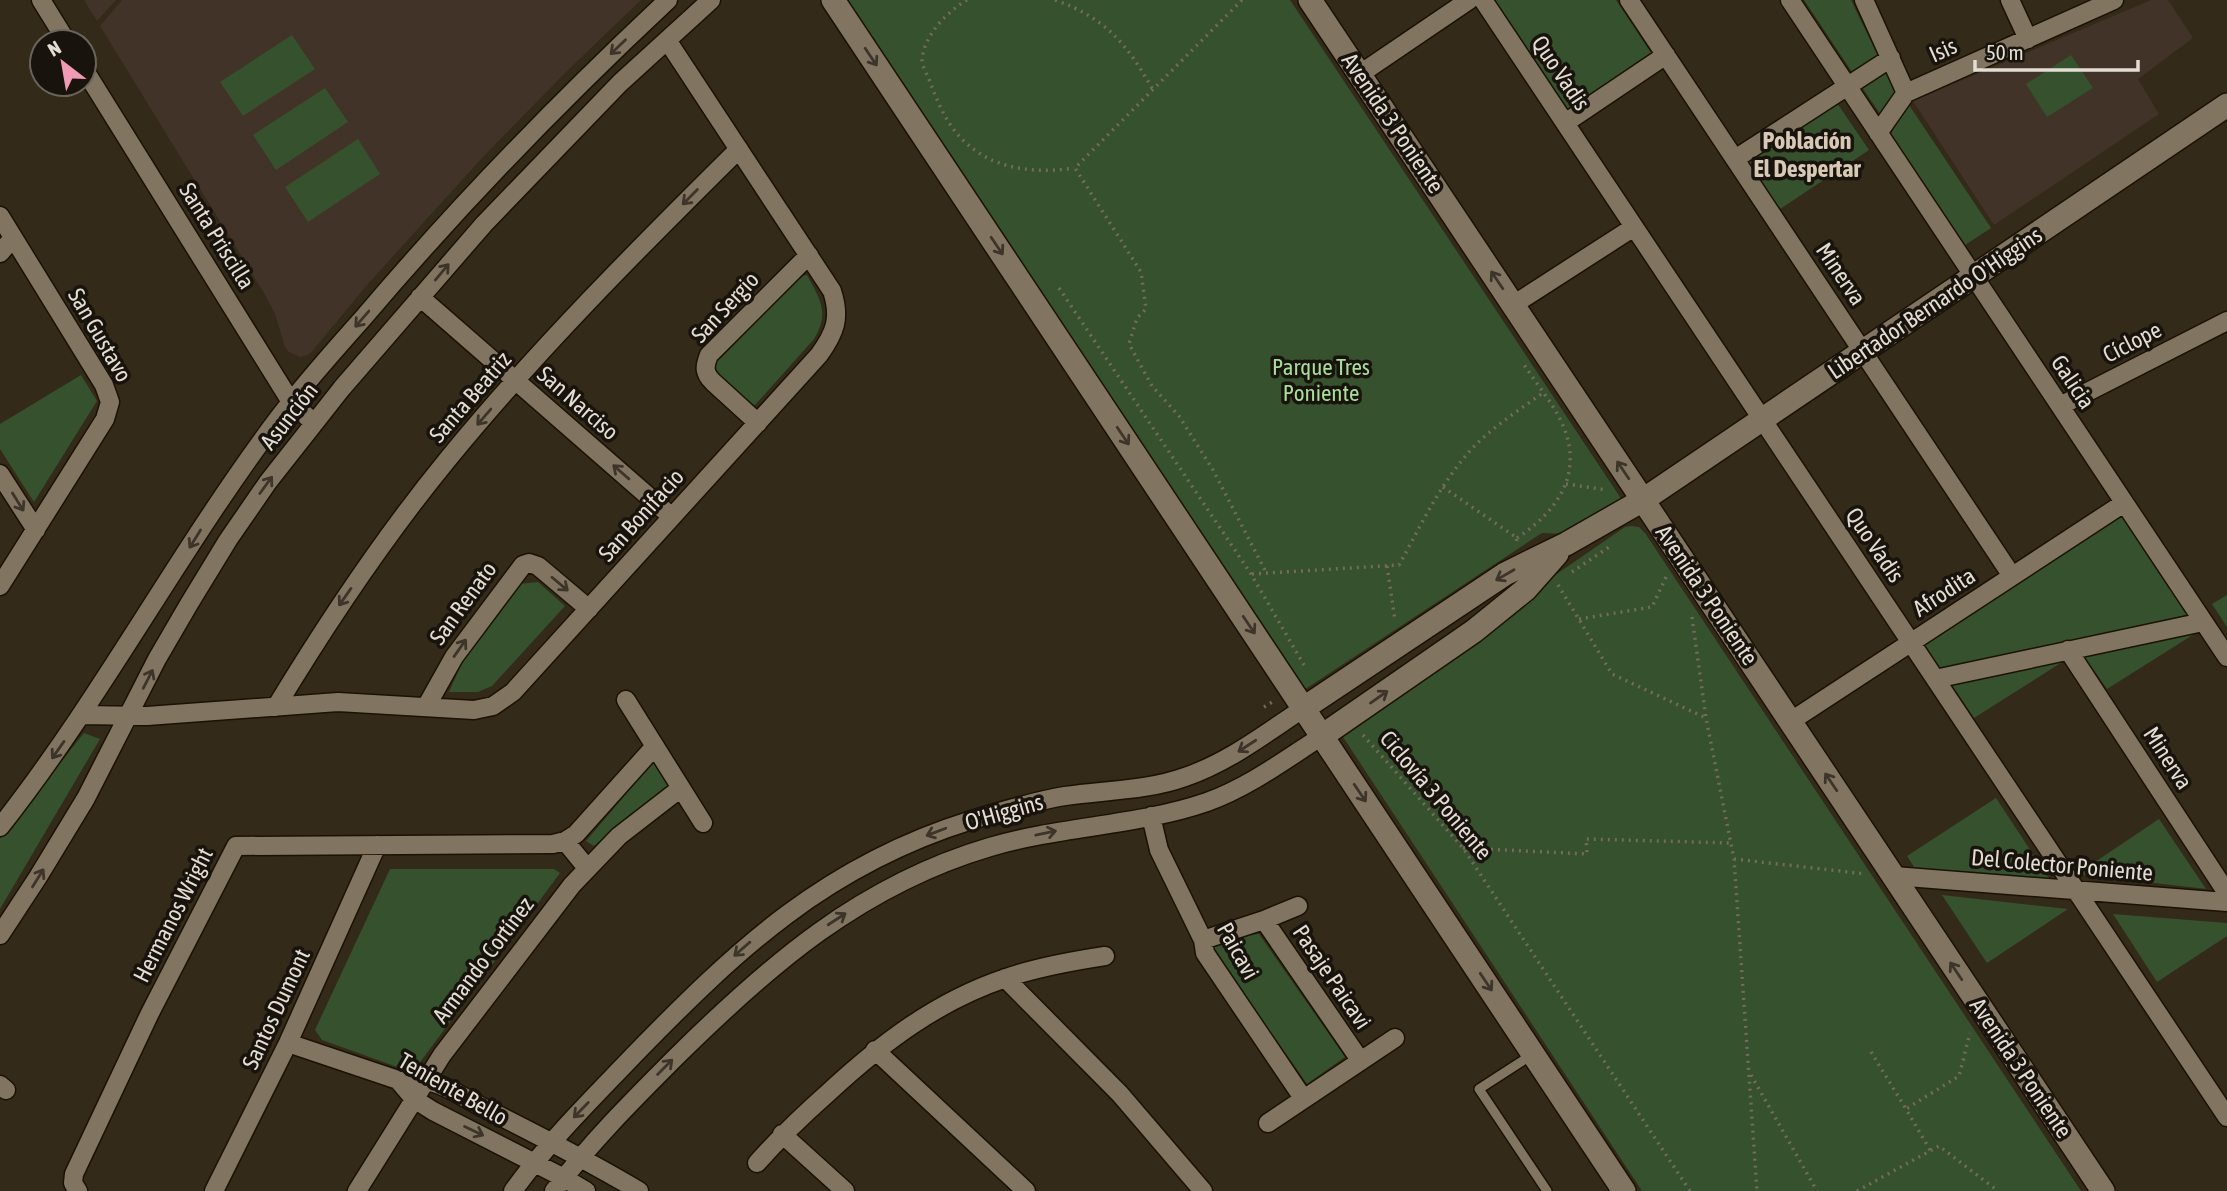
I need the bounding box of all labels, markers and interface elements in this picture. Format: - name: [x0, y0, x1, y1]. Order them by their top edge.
- north arrow: [28, 28, 98, 98]
- scale bar: [1975, 28, 2138, 72]
- street label: Quo Vadis: [1527, 31, 1595, 115]
- street label: Isis: [1925, 33, 1961, 67]
- text: N: [44, 36, 65, 61]
- one-way arrow: [610, 38, 627, 55]
- text: 50 m: [1986, 40, 2024, 64]
- one-way arrow: [863, 47, 878, 66]
- street label: Avenida 3 Poniente: [1337, 48, 1449, 198]
- district label: Población El Despertar: [1754, 127, 1861, 182]
- street label: Santa Priscilla: [174, 178, 260, 294]
- one-way arrow: [682, 189, 699, 206]
- street label: Libertador Bernardo O'Higgins: [1823, 222, 2047, 384]
- one-way arrow: [989, 236, 1004, 255]
- street label: Minerva: [1811, 238, 1871, 310]
- one-way arrow: [434, 263, 450, 281]
- street label: San Sergio: [686, 266, 764, 348]
- one-way arrow: [1490, 271, 1504, 291]
- street label: San Gustavo: [63, 284, 137, 386]
- one-way arrow: [354, 310, 370, 328]
- street label: Cíclope: [2098, 316, 2166, 368]
- street label: Santa Beatriz: [424, 347, 516, 447]
- street label: Galicia: [2046, 350, 2100, 414]
- park label: Parque Tres Poniente: [1272, 354, 1370, 406]
- street label: San Narciso: [532, 361, 624, 445]
- street label: Asunción: [255, 377, 323, 455]
- one-way arrow: [476, 407, 492, 425]
- one-way arrow: [1116, 425, 1130, 445]
- one-way arrow: [1616, 461, 1630, 480]
- street label: San Bonifacio: [593, 464, 689, 566]
- one-way arrow: [612, 464, 630, 480]
- one-way arrow: [259, 476, 273, 495]
- one-way arrow: [11, 492, 25, 512]
- street label: Quo Vadis: [1841, 503, 1909, 587]
- street label: Avenida 3 Poniente: [1651, 520, 1763, 670]
- one-way arrow: [187, 529, 202, 548]
- street label: San Renato: [424, 557, 502, 649]
- street label: Afrodita: [1908, 562, 1980, 622]
- one-way arrow: [1495, 569, 1516, 582]
- one-way arrow: [550, 576, 568, 592]
- one-way arrow: [338, 587, 352, 606]
- one-way arrow: [1242, 615, 1256, 634]
- one-way arrow: [453, 639, 467, 658]
- one-way arrow: [141, 669, 155, 690]
- one-way arrow: [1369, 690, 1388, 704]
- street label: Minerva: [2138, 722, 2198, 794]
- street label: Ciclovía 3 Poniente: [1375, 725, 1497, 865]
- one-way arrow: [1238, 738, 1257, 753]
- one-way arrow: [51, 740, 65, 759]
- one-way arrow: [1823, 772, 1837, 792]
- one-way arrow: [1353, 782, 1367, 802]
- street label: O'Higgins: [962, 789, 1046, 835]
- one-way arrow: [1034, 825, 1057, 839]
- one-way arrow: [926, 827, 948, 840]
- street label: Hermanos Wright: [128, 843, 218, 987]
- street label: Del Colector Poniente: [1970, 844, 2154, 886]
- one-way arrow: [31, 869, 45, 889]
- street label: Armando Cortínez: [427, 892, 539, 1028]
- one-way arrow: [827, 911, 846, 926]
- street label: Paicavi: [1212, 918, 1264, 984]
- street label: Pasaje Paicavi: [1288, 920, 1376, 1034]
- one-way arrow: [734, 941, 752, 957]
- street label: Santos Dumont: [237, 945, 315, 1073]
- one-way arrow: [1949, 962, 1964, 981]
- one-way arrow: [1478, 972, 1493, 991]
- street label: Avenida 3 Poniente: [1965, 993, 2077, 1143]
- street label: Teniente Bello: [394, 1047, 512, 1131]
- one-way arrow: [657, 1059, 674, 1076]
- one-way arrow: [573, 1101, 590, 1118]
- one-way arrow: [463, 1125, 484, 1139]

